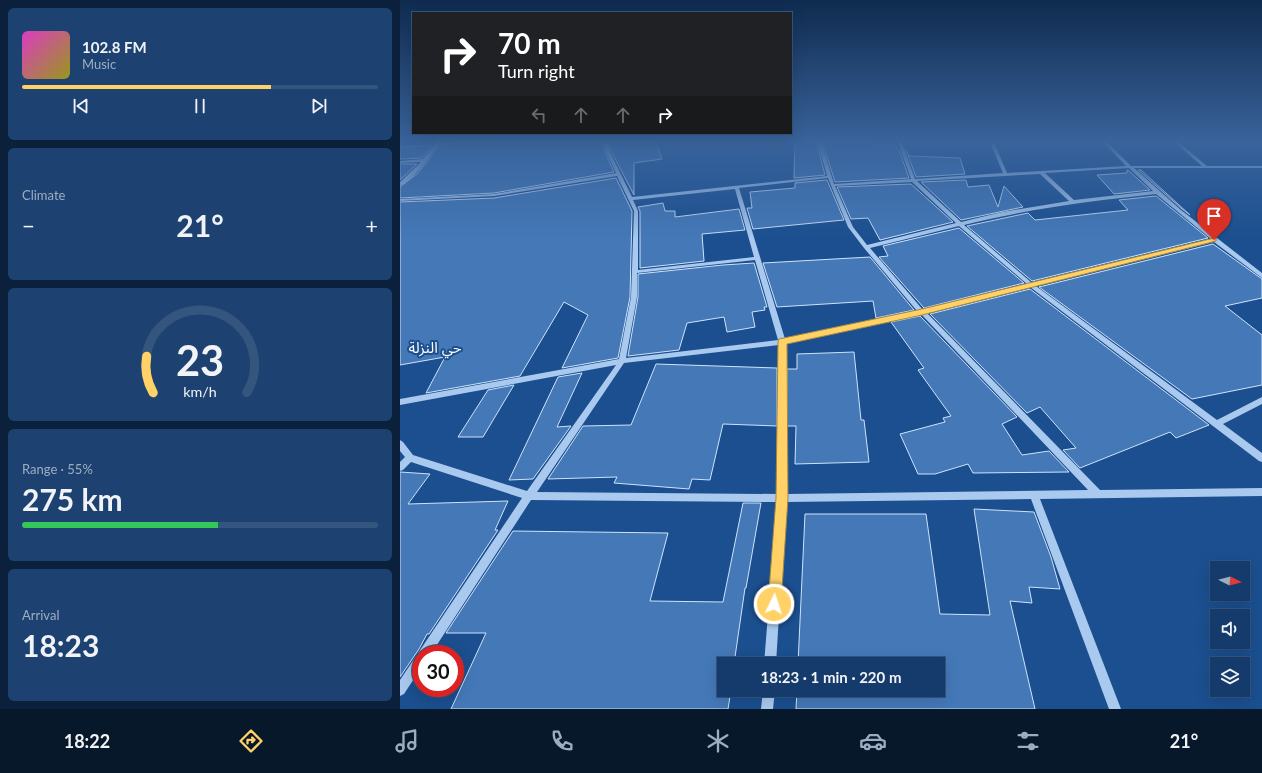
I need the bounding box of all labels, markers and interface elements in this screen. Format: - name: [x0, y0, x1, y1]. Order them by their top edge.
- text: 70 m: [498, 26, 561, 60]
- icon: right: [432, 28, 484, 80]
- text: 102.8 FM: [82, 38, 147, 56]
- text: Music: [82, 56, 116, 72]
- text: Turn right: [498, 60, 575, 82]
- icon: previous: [70, 95, 92, 117]
- icon: pause: [189, 95, 211, 117]
- icon: next: [308, 95, 330, 117]
- icon: left: [528, 104, 550, 126]
- icon: ahead: [570, 104, 592, 126]
- icon: ahead: [612, 104, 634, 126]
- icon: right: [654, 104, 676, 126]
- text: Climate: [22, 187, 65, 203]
- pin: [1197, 199, 1231, 240]
- icon: arrive: [1203, 205, 1225, 227]
- text: 21°: [176, 207, 224, 243]
- text: −: [22, 212, 35, 239]
- text: +: [365, 212, 378, 239]
- text: 23: [176, 334, 224, 384]
- district label: حي النزلة: [408, 338, 462, 359]
- text: km/h: [183, 382, 217, 399]
- text: Range · 55%: [22, 461, 93, 477]
- text: 275 km: [22, 481, 123, 517]
- north arrow: [1210, 561, 1250, 601]
- map controls: [1210, 561, 1250, 697]
- position arrow: [753, 583, 795, 625]
- text: Arrival: [22, 607, 59, 623]
- button: sound: [1210, 609, 1250, 649]
- text: 18:23: [22, 627, 99, 663]
- speed limit sign: 30: [412, 645, 464, 697]
- button: layers: [1210, 657, 1250, 697]
- text: 18:23 · 1 min · 220 m: [761, 668, 901, 686]
- icon: directions: [237, 727, 265, 755]
- icon: music: [393, 727, 421, 755]
- icon: phone: [548, 727, 576, 755]
- icon: climate: [704, 727, 732, 755]
- icon: car: [859, 727, 887, 755]
- icon: filters: [1014, 727, 1042, 755]
- text: 18:22: [64, 730, 110, 752]
- text: 21°: [1170, 730, 1198, 752]

